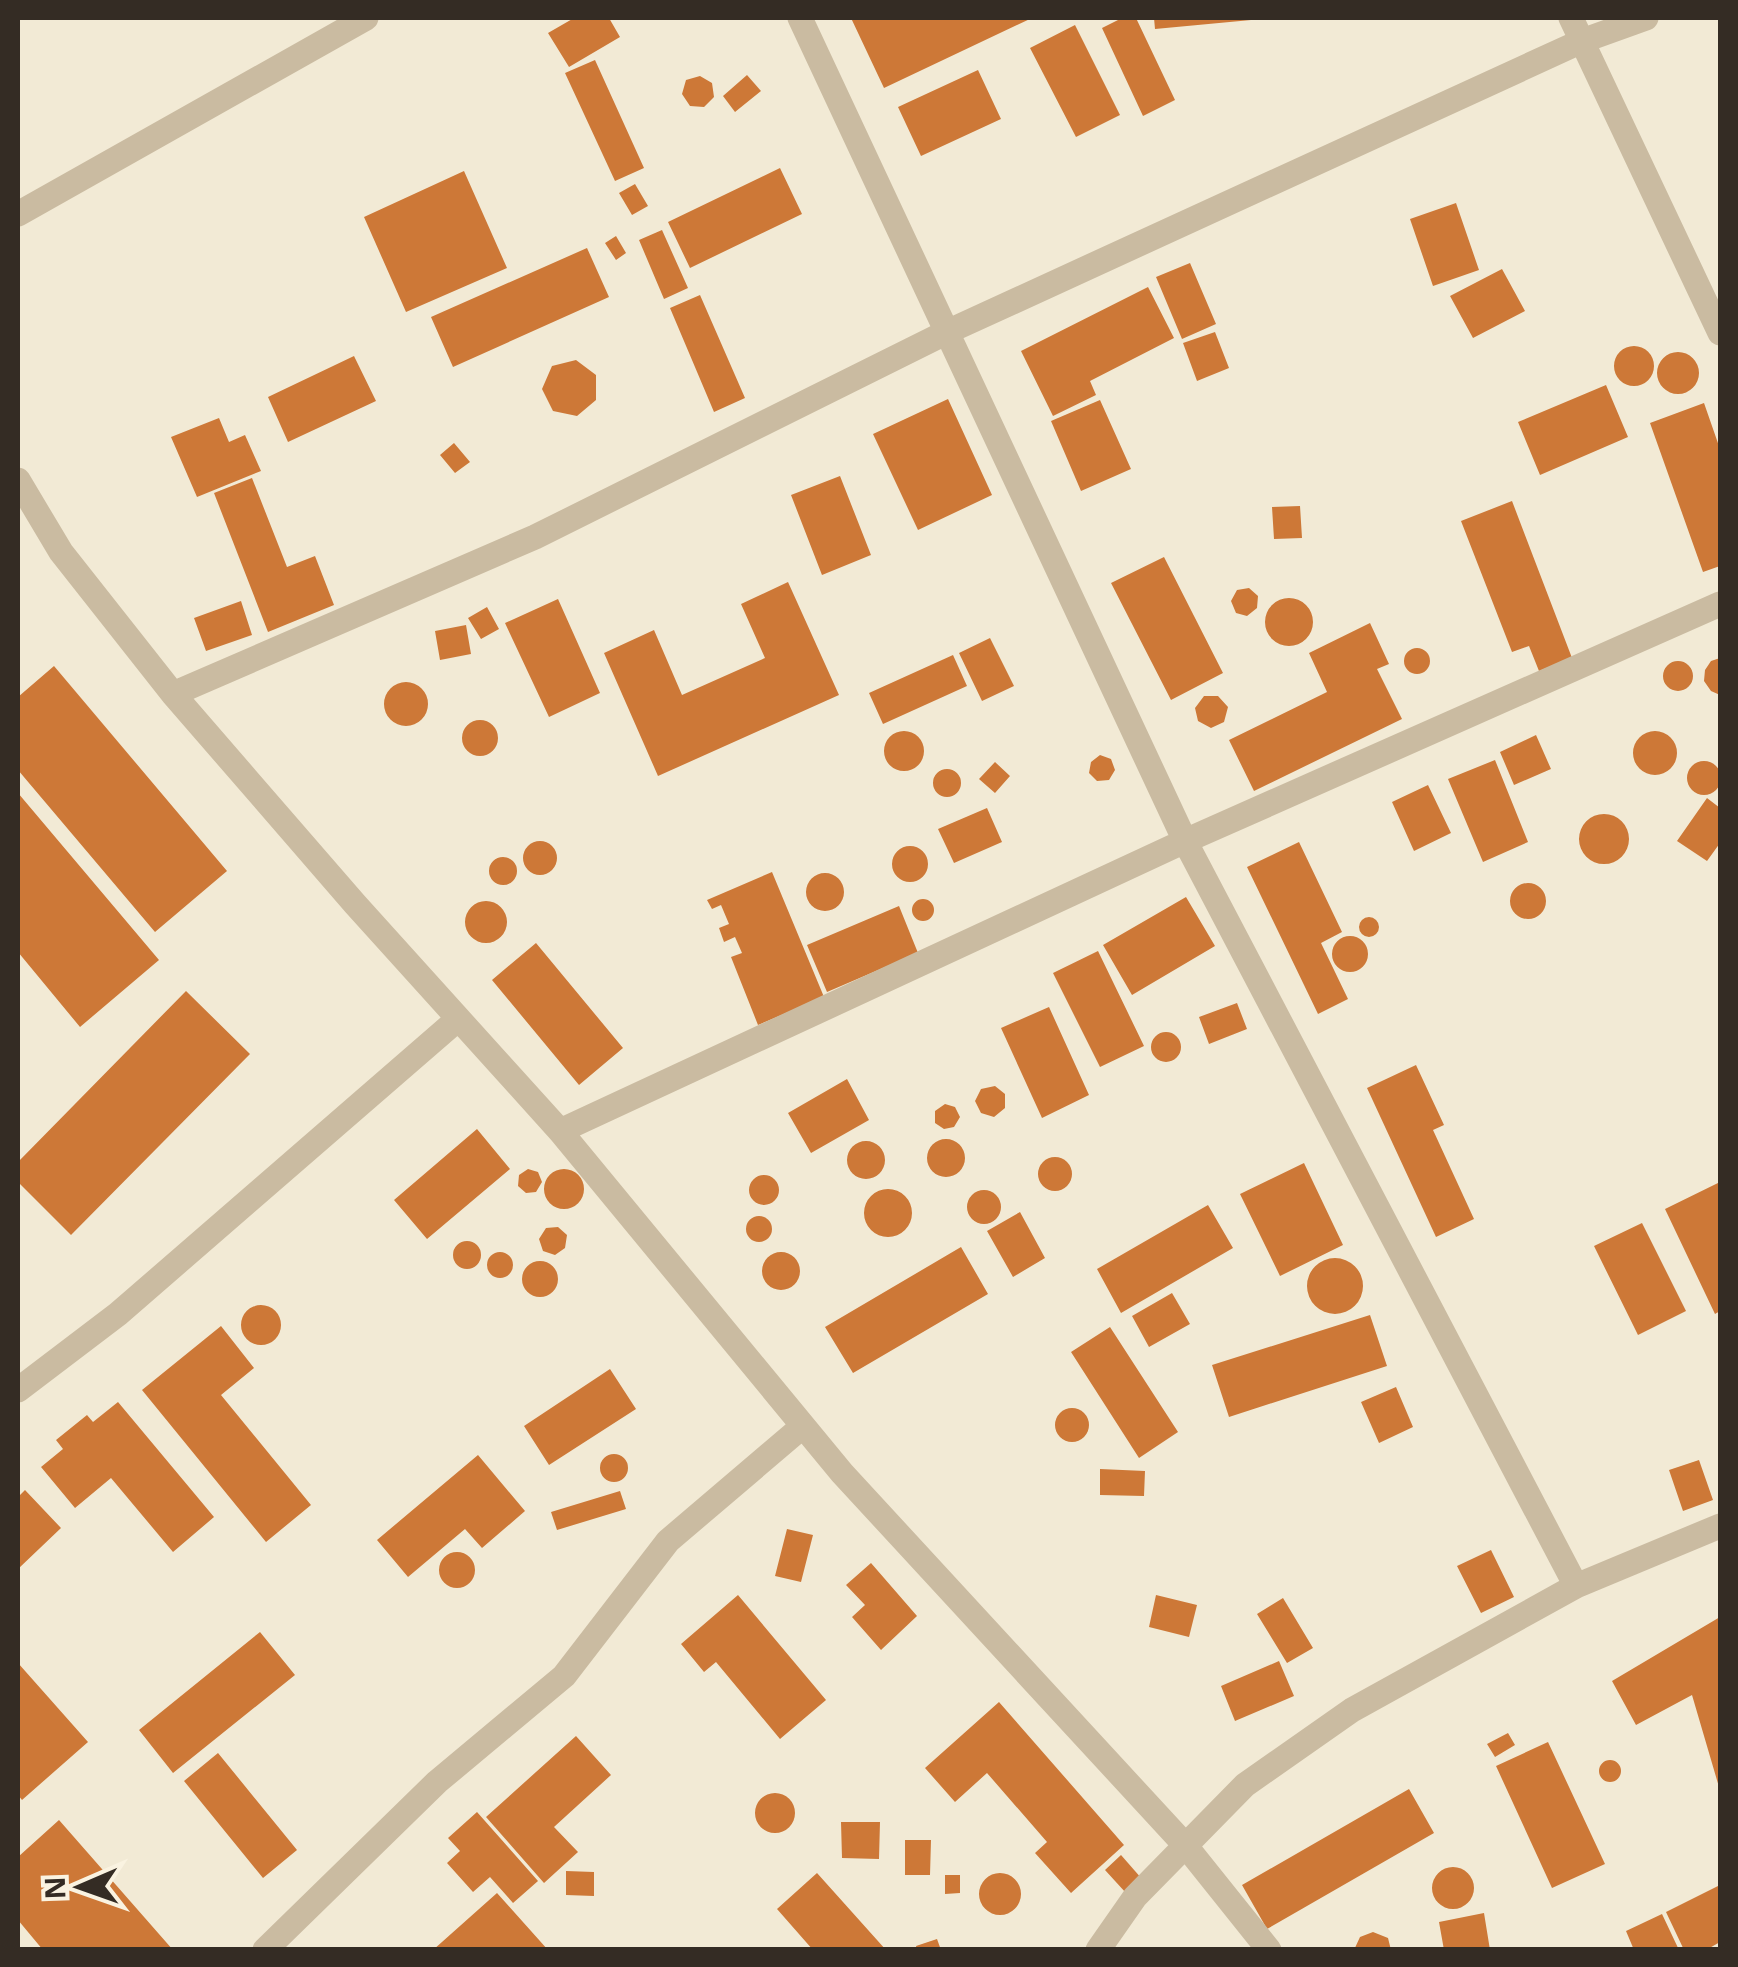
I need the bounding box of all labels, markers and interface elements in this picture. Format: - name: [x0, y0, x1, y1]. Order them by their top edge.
- north arrow: [30, 1837, 130, 1937]
- text: N: [35, 1876, 73, 1900]

